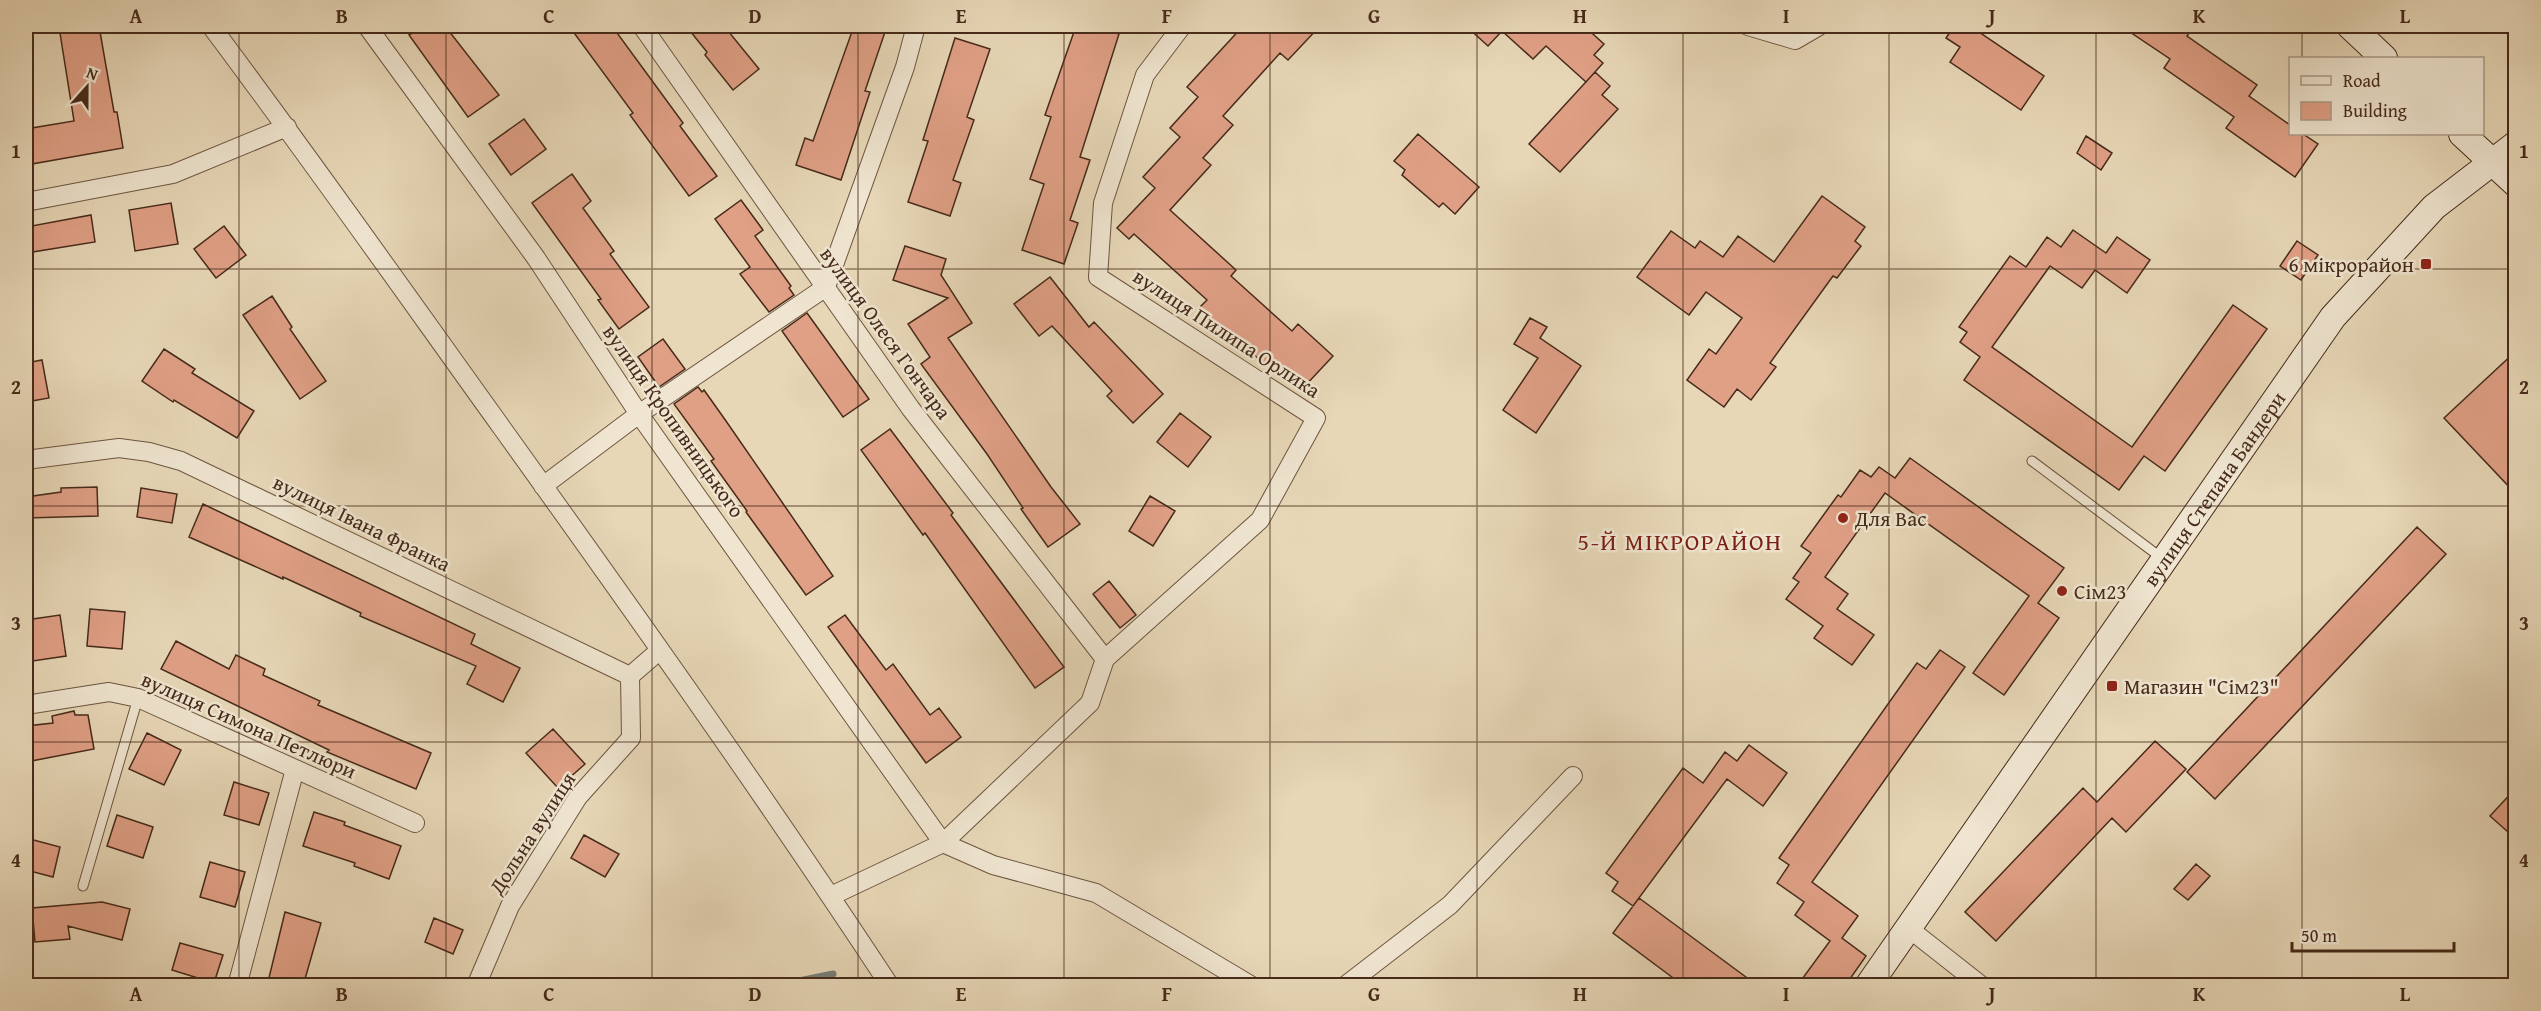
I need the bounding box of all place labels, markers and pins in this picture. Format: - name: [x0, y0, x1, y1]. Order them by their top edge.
- place label: 6 мікрорайон: [2289, 249, 2414, 280]
- marker: 6 мікрорайон: [2419, 257, 2433, 271]
- place label: Для Вас: [1854, 503, 1926, 534]
- marker: Для Вас: [1836, 511, 1850, 525]
- place label: Сім23: [2074, 576, 2127, 607]
- marker: Сім23: [2055, 584, 2069, 598]
- place label: Магазин "Сім23": [2124, 671, 2279, 702]
- marker: Магазин "Сім23": [2105, 679, 2119, 693]

